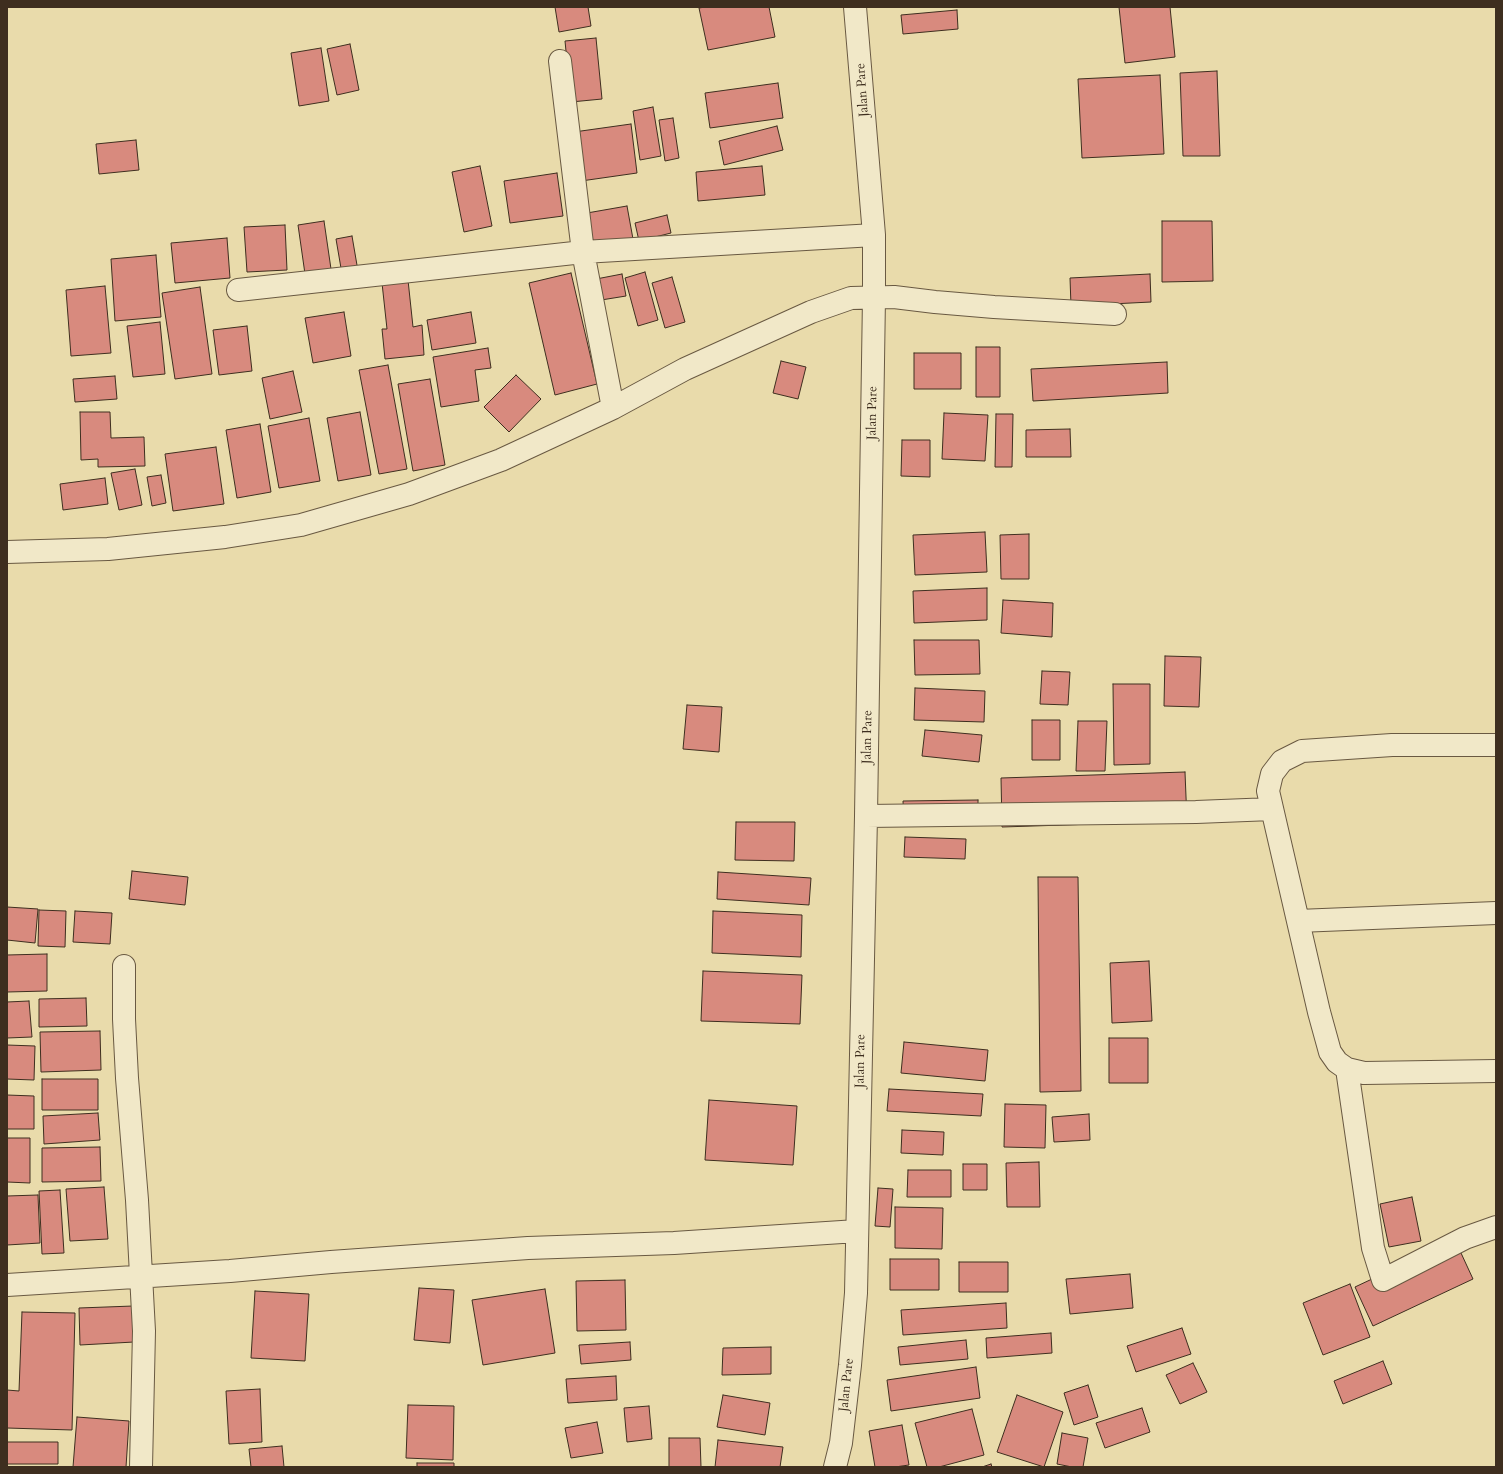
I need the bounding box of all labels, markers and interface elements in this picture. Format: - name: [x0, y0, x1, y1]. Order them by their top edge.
- street label: Jalan Pare: [853, 63, 873, 117]
- street label: Jalan Pare: [865, 386, 881, 440]
- street label: Jalan Pare: [860, 710, 876, 764]
- street label: Jalan Pare: [853, 1034, 869, 1088]
- street label: Jalan Pare: [836, 1357, 858, 1413]

